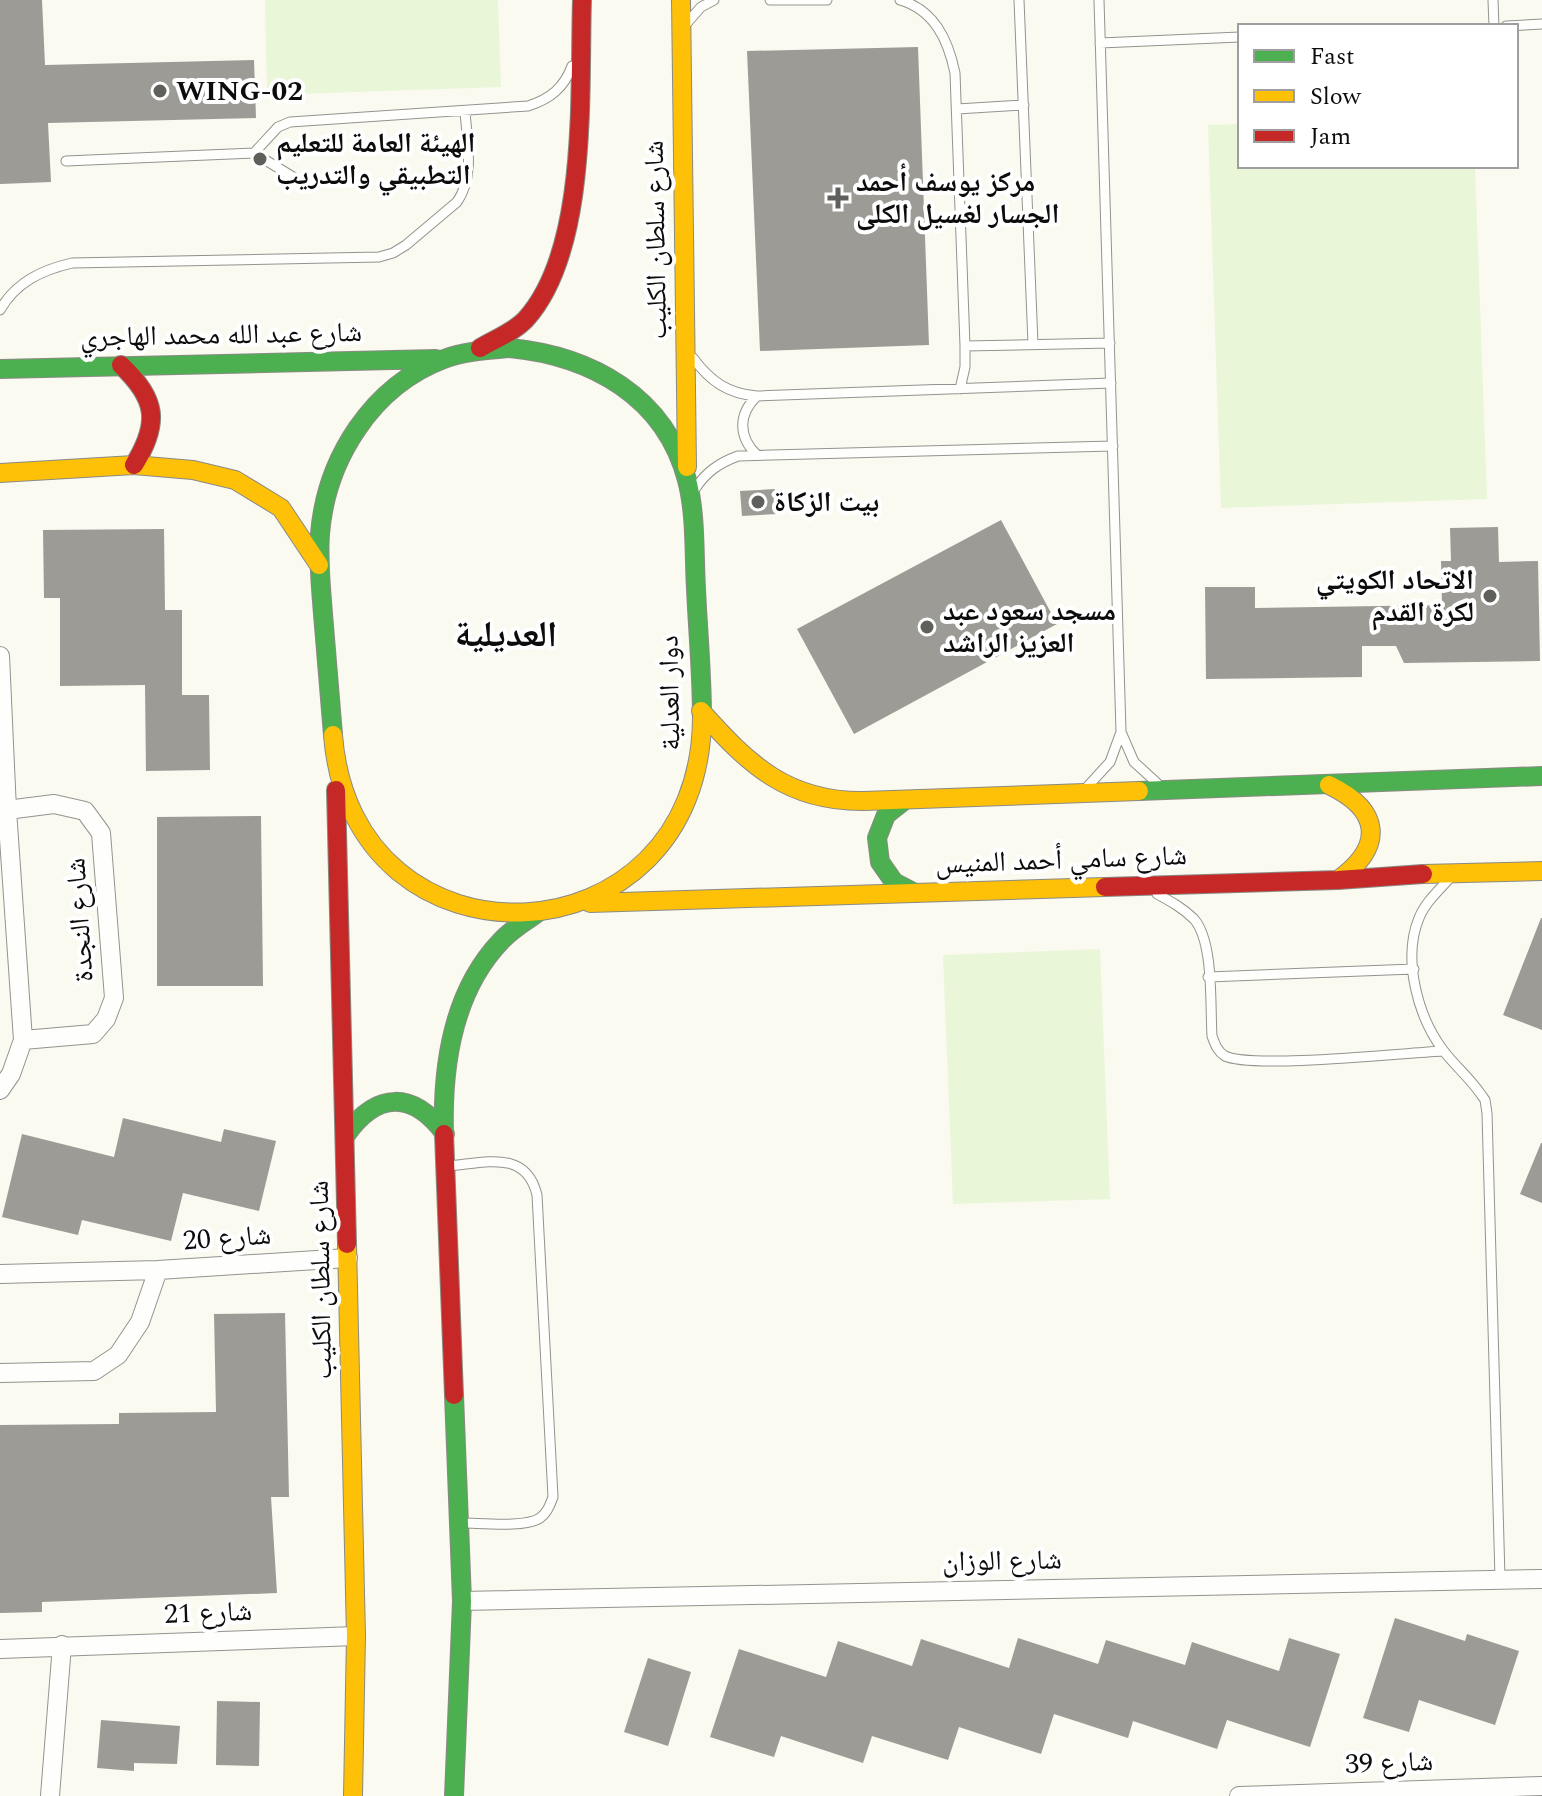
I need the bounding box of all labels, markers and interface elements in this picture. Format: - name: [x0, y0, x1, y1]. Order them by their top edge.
- legend: [1238, 24, 1518, 168]
- text: Fast: [1310, 39, 1355, 75]
- place label: WING-02: [176, 70, 303, 113]
- text: Slow: [1310, 79, 1362, 115]
- marker: WING-02: [151, 82, 169, 100]
- text: Jam: [1310, 119, 1351, 155]
- place label: الهيئة العامة للتعليم التطبيقي والتدريب: [276, 122, 475, 197]
- street label: شارع سلطان الكليب: [633, 140, 679, 340]
- marker: الهيئة العامة للتعليم التطبيقي والتدريب: [251, 150, 269, 168]
- place label: مركز يوسف أحمد الجسار لغسيل الكلى: [856, 161, 1059, 236]
- marker: مركز يوسف أحمد الجسار لغسيل الكلى: [827, 187, 849, 209]
- street label: شارع عبد الله محمد الهاجري: [80, 311, 362, 359]
- place label: بيت الزكاة: [774, 481, 879, 524]
- marker: بيت الزكاة: [749, 493, 767, 511]
- place label: الاتحاد الكويتي لكرة القدم: [1316, 559, 1474, 634]
- marker: الاتحاد الكويتي لكرة القدم: [1481, 587, 1499, 605]
- place label: مسجد سعود عبد العزيز الراشد: [943, 590, 1116, 665]
- district label: العديلية: [455, 608, 557, 663]
- marker: مسجد سعود عبد العزيز الراشد: [918, 618, 936, 636]
- street label: دوار العدلية: [647, 635, 693, 751]
- street label: شارع سامي أحمد المنيس: [934, 834, 1188, 886]
- street label: شارع النجدة: [54, 856, 106, 984]
- street label: شارع سلطان الكليب: [298, 1180, 344, 1380]
- street label: شارع 20: [181, 1213, 273, 1263]
- street label: شارع الوزان: [942, 1538, 1062, 1584]
- street label: شارع 21: [163, 1590, 253, 1636]
- street label: شارع 39: [1344, 1740, 1434, 1786]

